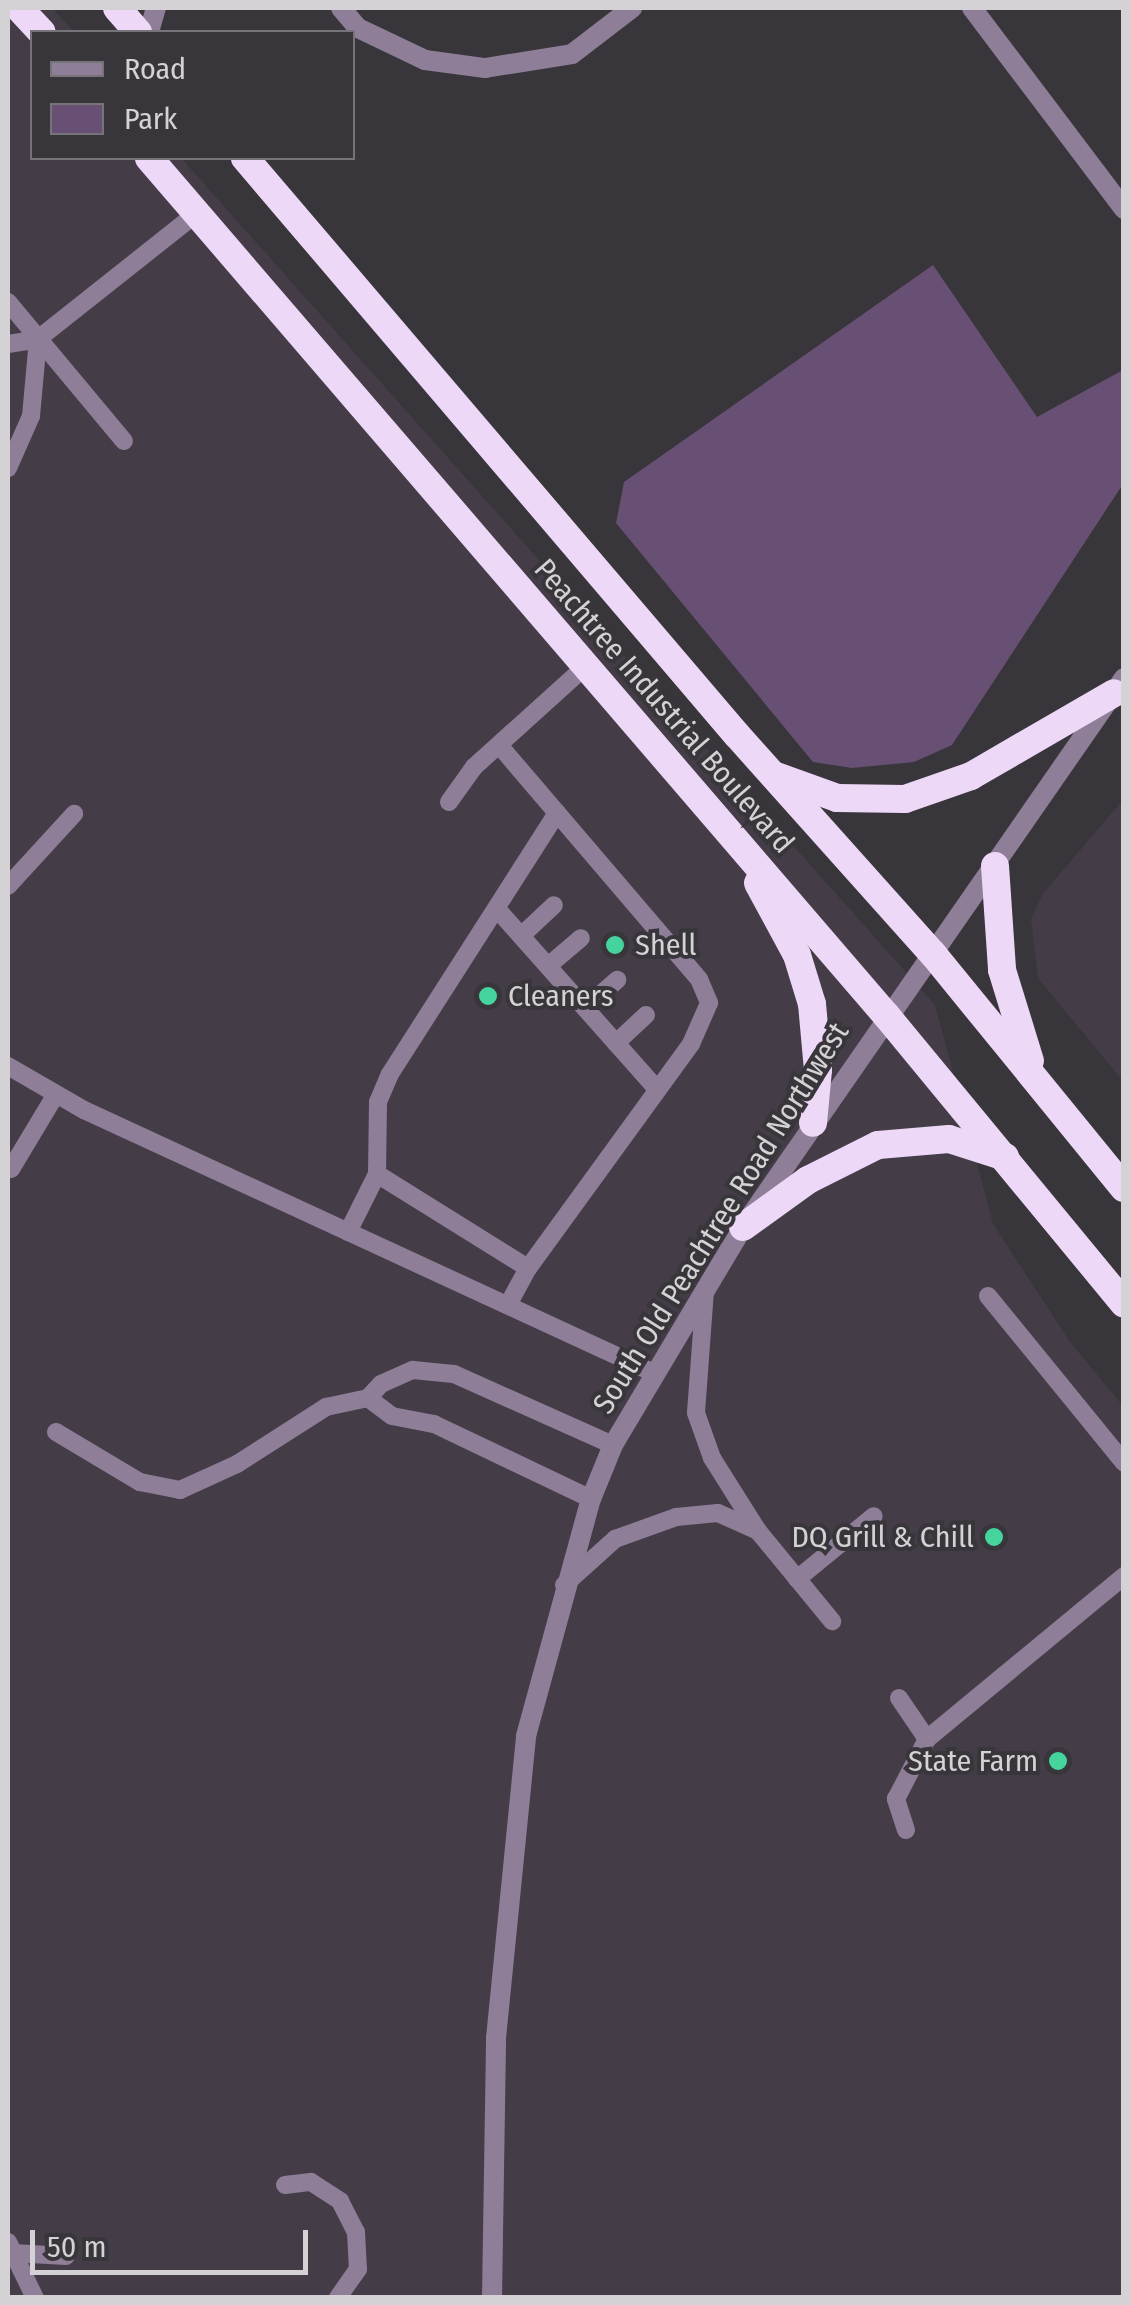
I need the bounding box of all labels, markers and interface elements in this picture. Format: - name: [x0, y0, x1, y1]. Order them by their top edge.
- legend: [30, 30, 355, 160]
- text: Road: [124, 51, 186, 87]
- text: Park: [124, 101, 177, 137]
- street label: Peachtree Industrial Boulevard: [526, 552, 802, 860]
- place label: Shell: [635, 927, 696, 963]
- marker: Shell: [604, 934, 626, 956]
- place label: Cleaners: [508, 978, 613, 1014]
- marker: Cleaners: [477, 985, 499, 1007]
- street label: South Old Peachtree Road Northwest: [585, 1016, 857, 1420]
- place label: DQ Grill & Chill: [791, 1519, 974, 1555]
- marker: DQ Grill & Chill: [983, 1526, 1005, 1548]
- place label: State Farm: [908, 1743, 1038, 1779]
- marker: State Farm: [1047, 1750, 1069, 1772]
- scale bar: [35, 2210, 312, 2272]
- text: 50 m: [47, 2229, 107, 2265]

